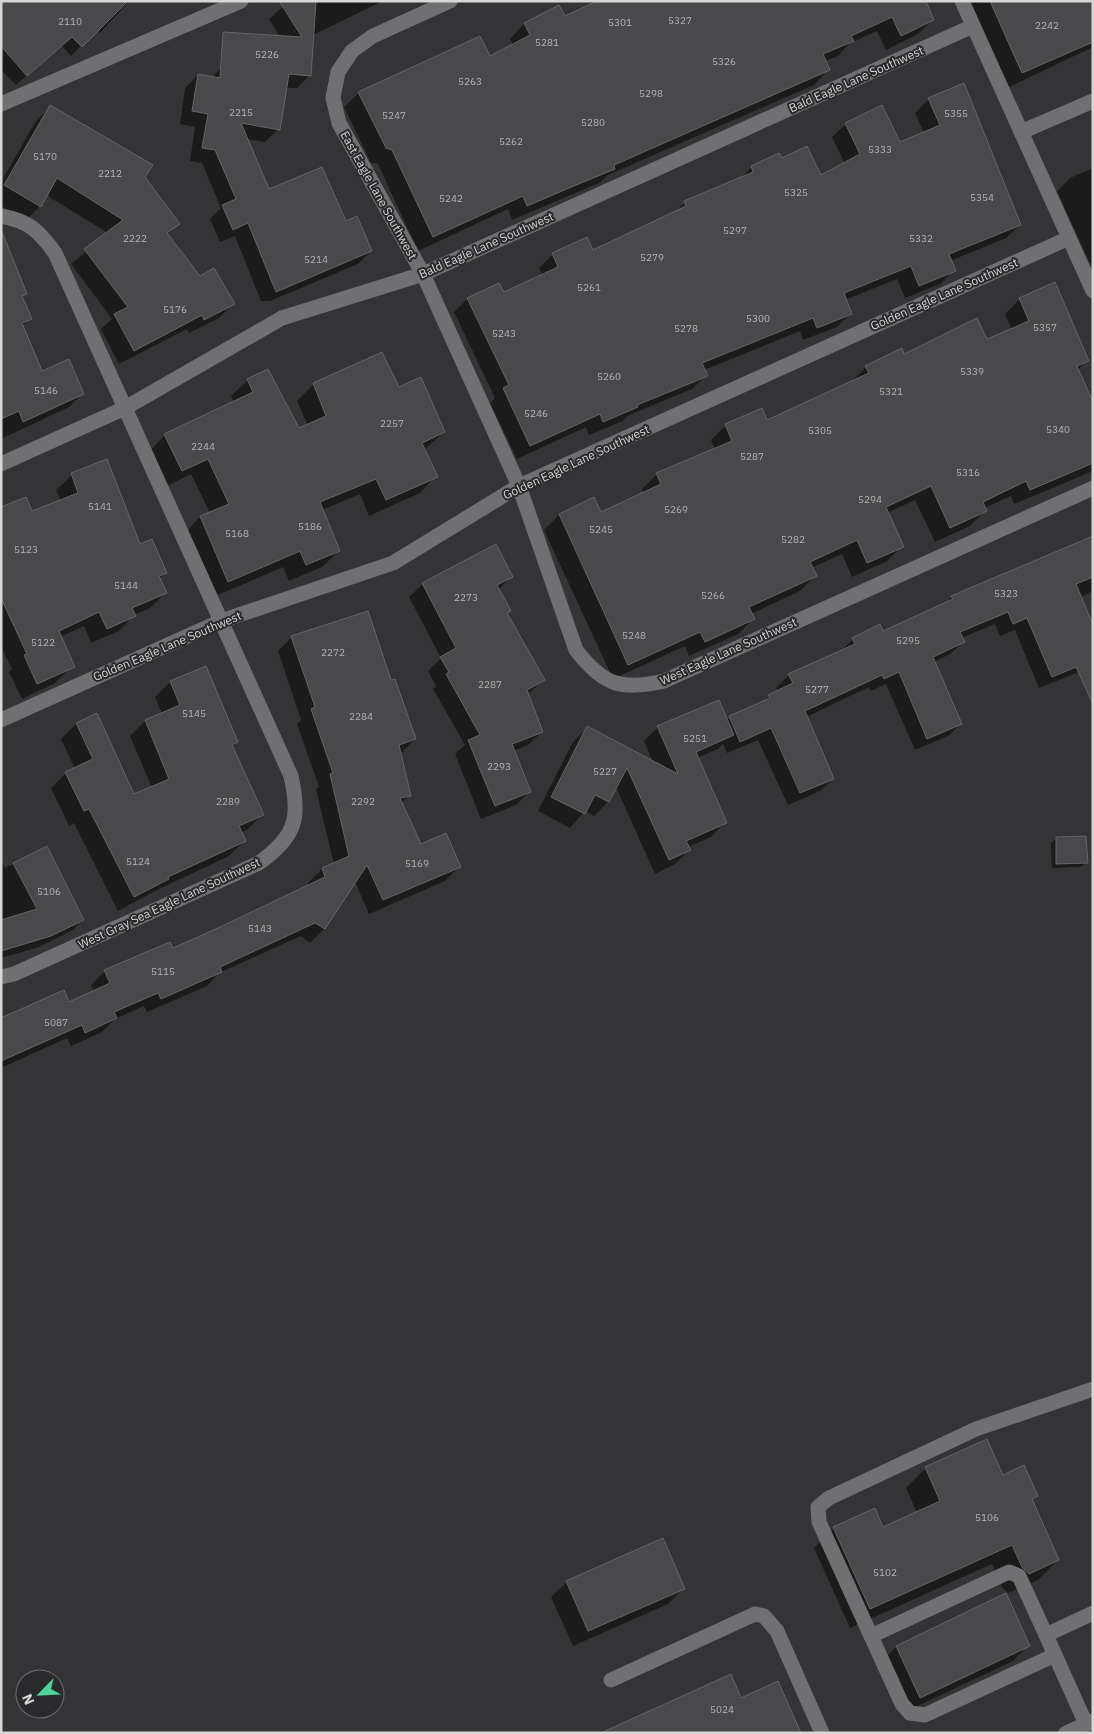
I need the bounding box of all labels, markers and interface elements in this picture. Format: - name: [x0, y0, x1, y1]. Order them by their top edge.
- house number: 5327: [668, 14, 692, 27]
- house number: 2110: [58, 15, 82, 28]
- house number: 5301: [608, 16, 632, 29]
- house number: 2242: [1035, 19, 1059, 32]
- house number: 5281: [535, 36, 559, 49]
- street label: Bald Eagle Lane Southwest: [786, 43, 926, 115]
- house number: 5226: [255, 48, 279, 61]
- house number: 5326: [712, 55, 736, 68]
- house number: 5263: [458, 75, 482, 88]
- house number: 5298: [639, 87, 663, 100]
- house number: 2215: [229, 106, 253, 119]
- house number: 5355: [944, 107, 968, 120]
- house number: 5247: [382, 109, 406, 122]
- house number: 5280: [581, 116, 605, 129]
- street label: East Eagle Lane Southwest: [337, 128, 421, 262]
- house number: 5262: [499, 135, 523, 148]
- house number: 5333: [868, 143, 892, 156]
- house number: 5170: [33, 150, 57, 163]
- house number: 2212: [98, 167, 122, 180]
- house number: 5325: [784, 186, 808, 199]
- house number: 5354: [970, 191, 994, 204]
- house number: 5242: [439, 192, 463, 205]
- street label: Bald Eagle Lane Southwest: [416, 209, 556, 281]
- house number: 5297: [723, 224, 747, 237]
- house number: 2222: [123, 232, 147, 245]
- house number: 5332: [909, 232, 933, 245]
- house number: 5279: [640, 251, 664, 264]
- house number: 5214: [304, 253, 328, 266]
- street label: Golden Eagle Lane Southwest: [868, 255, 1020, 333]
- house number: 5261: [577, 281, 601, 294]
- house number: 5176: [163, 303, 187, 316]
- house number: 5300: [746, 312, 770, 325]
- house number: 5357: [1033, 321, 1057, 334]
- house number: 5278: [674, 322, 698, 335]
- house number: 5243: [492, 327, 516, 340]
- house number: 5339: [960, 365, 984, 378]
- house number: 5260: [597, 370, 621, 383]
- house number: 5146: [34, 384, 58, 397]
- house number: 5321: [879, 385, 903, 398]
- house number: 5246: [524, 407, 548, 420]
- house number: 2257: [380, 417, 404, 430]
- street label: Golden Eagle Lane Southwest: [500, 421, 652, 503]
- house number: 5340: [1046, 423, 1070, 436]
- house number: 5305: [808, 424, 832, 437]
- house number: 2244: [191, 440, 215, 453]
- house number: 5287: [740, 450, 764, 463]
- house number: 5316: [956, 466, 980, 479]
- house number: 5294: [858, 493, 882, 506]
- house number: 5141: [88, 500, 112, 513]
- house number: 5269: [664, 503, 688, 516]
- house number: 5186: [298, 520, 322, 533]
- house number: 5245: [589, 523, 613, 536]
- house number: 5168: [225, 527, 249, 540]
- house number: 5282: [781, 533, 805, 546]
- house number: 5123: [14, 543, 38, 556]
- house number: 5144: [114, 579, 138, 592]
- house number: 5323: [994, 587, 1018, 600]
- house number: 5266: [701, 589, 725, 602]
- house number: 2273: [454, 591, 478, 604]
- street label: Golden Eagle Lane Southwest: [91, 608, 243, 684]
- street label: West Eagle Lane Southwest: [657, 614, 799, 688]
- house number: 5248: [622, 629, 646, 642]
- house number: 5295: [896, 634, 920, 647]
- house number: 5122: [31, 636, 55, 649]
- house number: 2272: [321, 646, 345, 659]
- house number: 2287: [478, 678, 502, 691]
- house number: 5277: [805, 683, 829, 696]
- house number: 5145: [182, 707, 206, 720]
- house number: 2284: [349, 710, 373, 723]
- house number: 5251: [683, 732, 707, 745]
- house number: 2293: [487, 760, 511, 773]
- house number: 5227: [593, 765, 617, 778]
- house number: 2289: [216, 795, 240, 808]
- house number: 2292: [351, 795, 375, 808]
- street label: West Gray Sea Eagle Lane Southwest: [76, 854, 262, 952]
- house number: 5124: [126, 855, 150, 868]
- house number: 5169: [405, 857, 429, 870]
- house number: 5106: [37, 885, 61, 898]
- house number: 5143: [248, 922, 272, 935]
- house number: 5115: [151, 965, 175, 978]
- house number: 5087: [44, 1016, 68, 1029]
- house number: 5106: [975, 1511, 999, 1524]
- house number: 5102: [873, 1566, 897, 1579]
- north arrow: [15, 1669, 65, 1719]
- text: N: [18, 1691, 38, 1708]
- house number: 5024: [710, 1703, 734, 1716]

